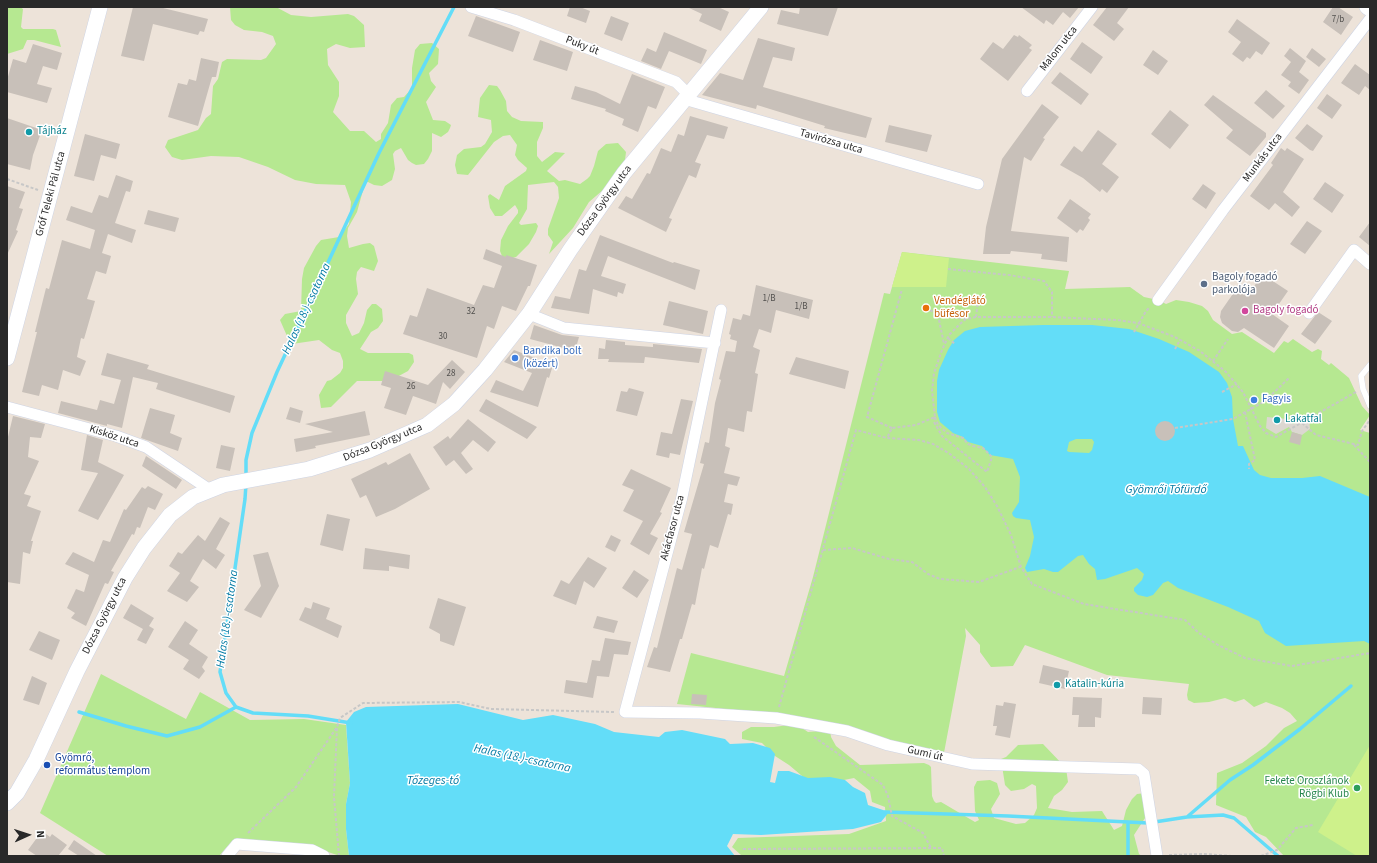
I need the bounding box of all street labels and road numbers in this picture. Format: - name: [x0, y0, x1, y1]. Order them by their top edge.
- street label: Malom utca: [1037, 24, 1081, 74]
- street label: Puky út: [563, 34, 601, 58]
- street label: Tavirózsa utca: [798, 127, 864, 157]
- street label: Munkás utca: [1240, 131, 1286, 185]
- street label: Gróf Teleki Pál utca: [33, 150, 69, 238]
- street label: Dózsa György utca: [575, 163, 635, 239]
- street label: Dózsa György utca: [341, 421, 425, 465]
- street label: Kisköz utca: [87, 423, 141, 451]
- street label: Akácfasor utca: [658, 494, 688, 562]
- street label: Dózsa György utca: [80, 575, 130, 657]
- street label: Gumi út: [906, 743, 944, 765]

